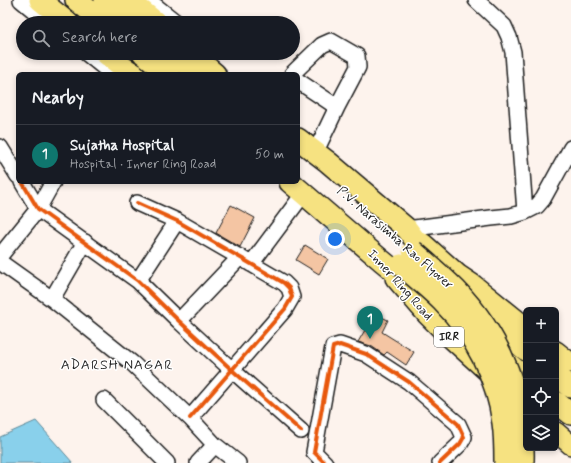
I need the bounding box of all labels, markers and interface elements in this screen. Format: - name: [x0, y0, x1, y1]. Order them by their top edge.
- search box: [16, 16, 300, 60]
- icon: search: [30, 27, 52, 49]
- text: Search here: [62, 28, 138, 48]
- text: Nearby: [32, 87, 84, 109]
- text: Sujatha Hospital: [70, 136, 174, 156]
- text: 1: [42, 146, 48, 163]
- text: 50 m: [255, 146, 284, 163]
- text: Hospital · Inner Ring Road: [70, 156, 216, 173]
- street label: P.V. Narasimha Rao Flyover: [333, 183, 457, 294]
- your location: [325, 229, 345, 249]
- street label: Inner Ring Road: [363, 246, 436, 325]
- pin: 1: [357, 306, 383, 339]
- map controls: [523, 307, 559, 451]
- button: +: [523, 307, 559, 343]
- road number: IRR: [434, 327, 464, 347]
- button: −: [523, 343, 559, 379]
- district label: ADARSH NAGAR: [61, 356, 173, 374]
- button: locate: [523, 379, 559, 415]
- button: layers: [523, 415, 559, 451]

